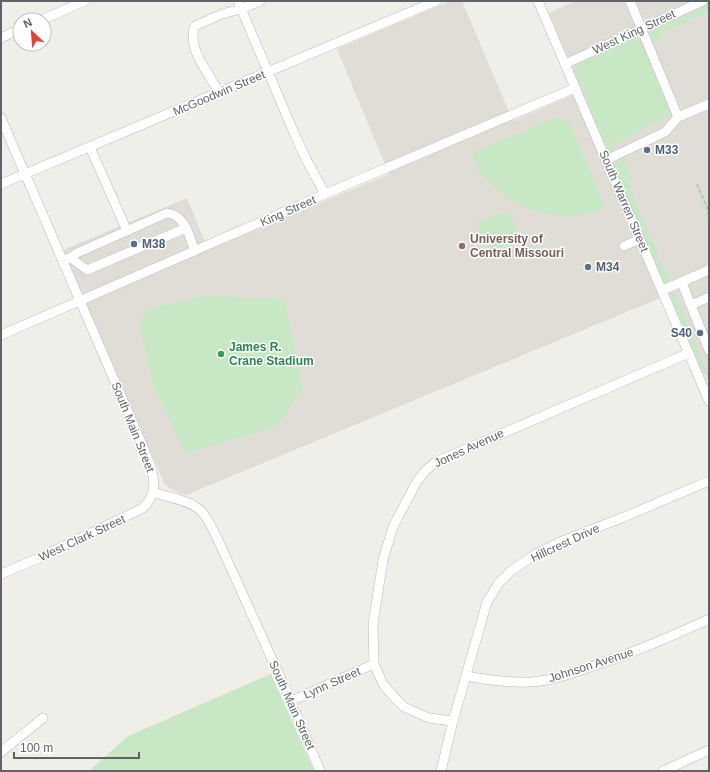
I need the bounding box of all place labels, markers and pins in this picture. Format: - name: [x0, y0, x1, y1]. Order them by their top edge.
- place label: M33: [655, 143, 679, 157]
- marker: M33: [642, 145, 652, 155]
- place label: University of Central Missouri: [470, 232, 564, 260]
- place label: M38: [142, 237, 166, 251]
- marker: M38: [129, 239, 139, 249]
- marker: University of Central Missouri: [457, 241, 467, 251]
- place label: M34: [596, 260, 620, 274]
- marker: M34: [583, 262, 593, 272]
- place label: S40: [671, 326, 692, 340]
- marker: S40: [695, 328, 705, 338]
- place label: James R. Crane Stadium: [229, 340, 314, 368]
- marker: James R. Crane Stadium: [216, 349, 226, 359]

